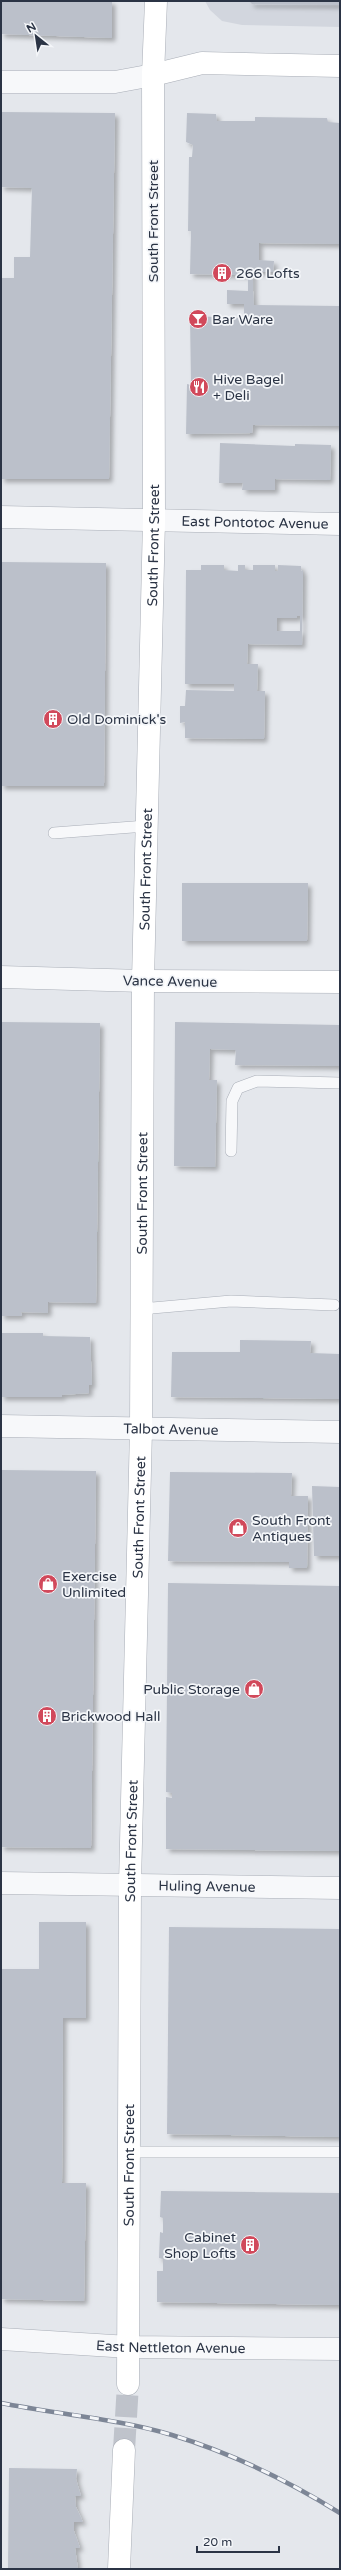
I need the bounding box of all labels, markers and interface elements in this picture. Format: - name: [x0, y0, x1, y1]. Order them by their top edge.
- north arrow: [16, 16, 56, 56]
- text: N: [24, 20, 38, 36]
- street label: South Front Street: [145, 159, 162, 282]
- building icon: 266 Lofts: [211, 262, 233, 284]
- place label: 266 Lofts: [236, 265, 300, 282]
- bar icon: Bar Ware: [187, 308, 209, 330]
- place label: Bar Ware: [212, 311, 273, 328]
- place label: Hive Bagel + Deli: [213, 371, 284, 404]
- restaurant icon: Hive Bagel + Deli: [188, 376, 210, 398]
- street label: South Front Street: [144, 483, 163, 607]
- street label: East Pontotoc Avenue: [181, 513, 329, 533]
- building icon: Old Dominick's: [42, 708, 64, 730]
- place label: Old Dominick's: [67, 711, 167, 728]
- street label: South Front Street: [136, 807, 156, 931]
- street label: Vance Avenue: [123, 972, 217, 991]
- street label: South Front Street: [134, 1131, 151, 1254]
- street label: Talbot Avenue: [123, 1420, 219, 1439]
- street label: South Front Street: [129, 1455, 149, 1579]
- place label: South Front Antiques: [252, 1512, 331, 1545]
- shop icon: South Front Antiques: [227, 1517, 249, 1539]
- place label: Exercise Unlimited: [62, 1568, 126, 1601]
- shop icon: Exercise Unlimited: [37, 1573, 59, 1595]
- shop icon: Public Storage: [243, 1678, 265, 1700]
- place label: Public Storage: [143, 1681, 240, 1698]
- building icon: Brickwood Hall: [36, 1705, 58, 1727]
- place label: Brickwood Hall: [61, 1708, 160, 1725]
- street label: South Front Street: [122, 1779, 142, 1902]
- street label: Huling Avenue: [158, 1877, 256, 1896]
- street label: South Front Street: [121, 2103, 138, 2226]
- place label: Cabinet Shop Lofts: [164, 2229, 237, 2262]
- building icon: Cabinet Shop Lofts: [239, 2234, 261, 2256]
- street label: East Nettleton Avenue: [95, 2337, 246, 2357]
- scale bar: [197, 2528, 279, 2554]
- text: 20 m: [203, 2535, 232, 2549]

